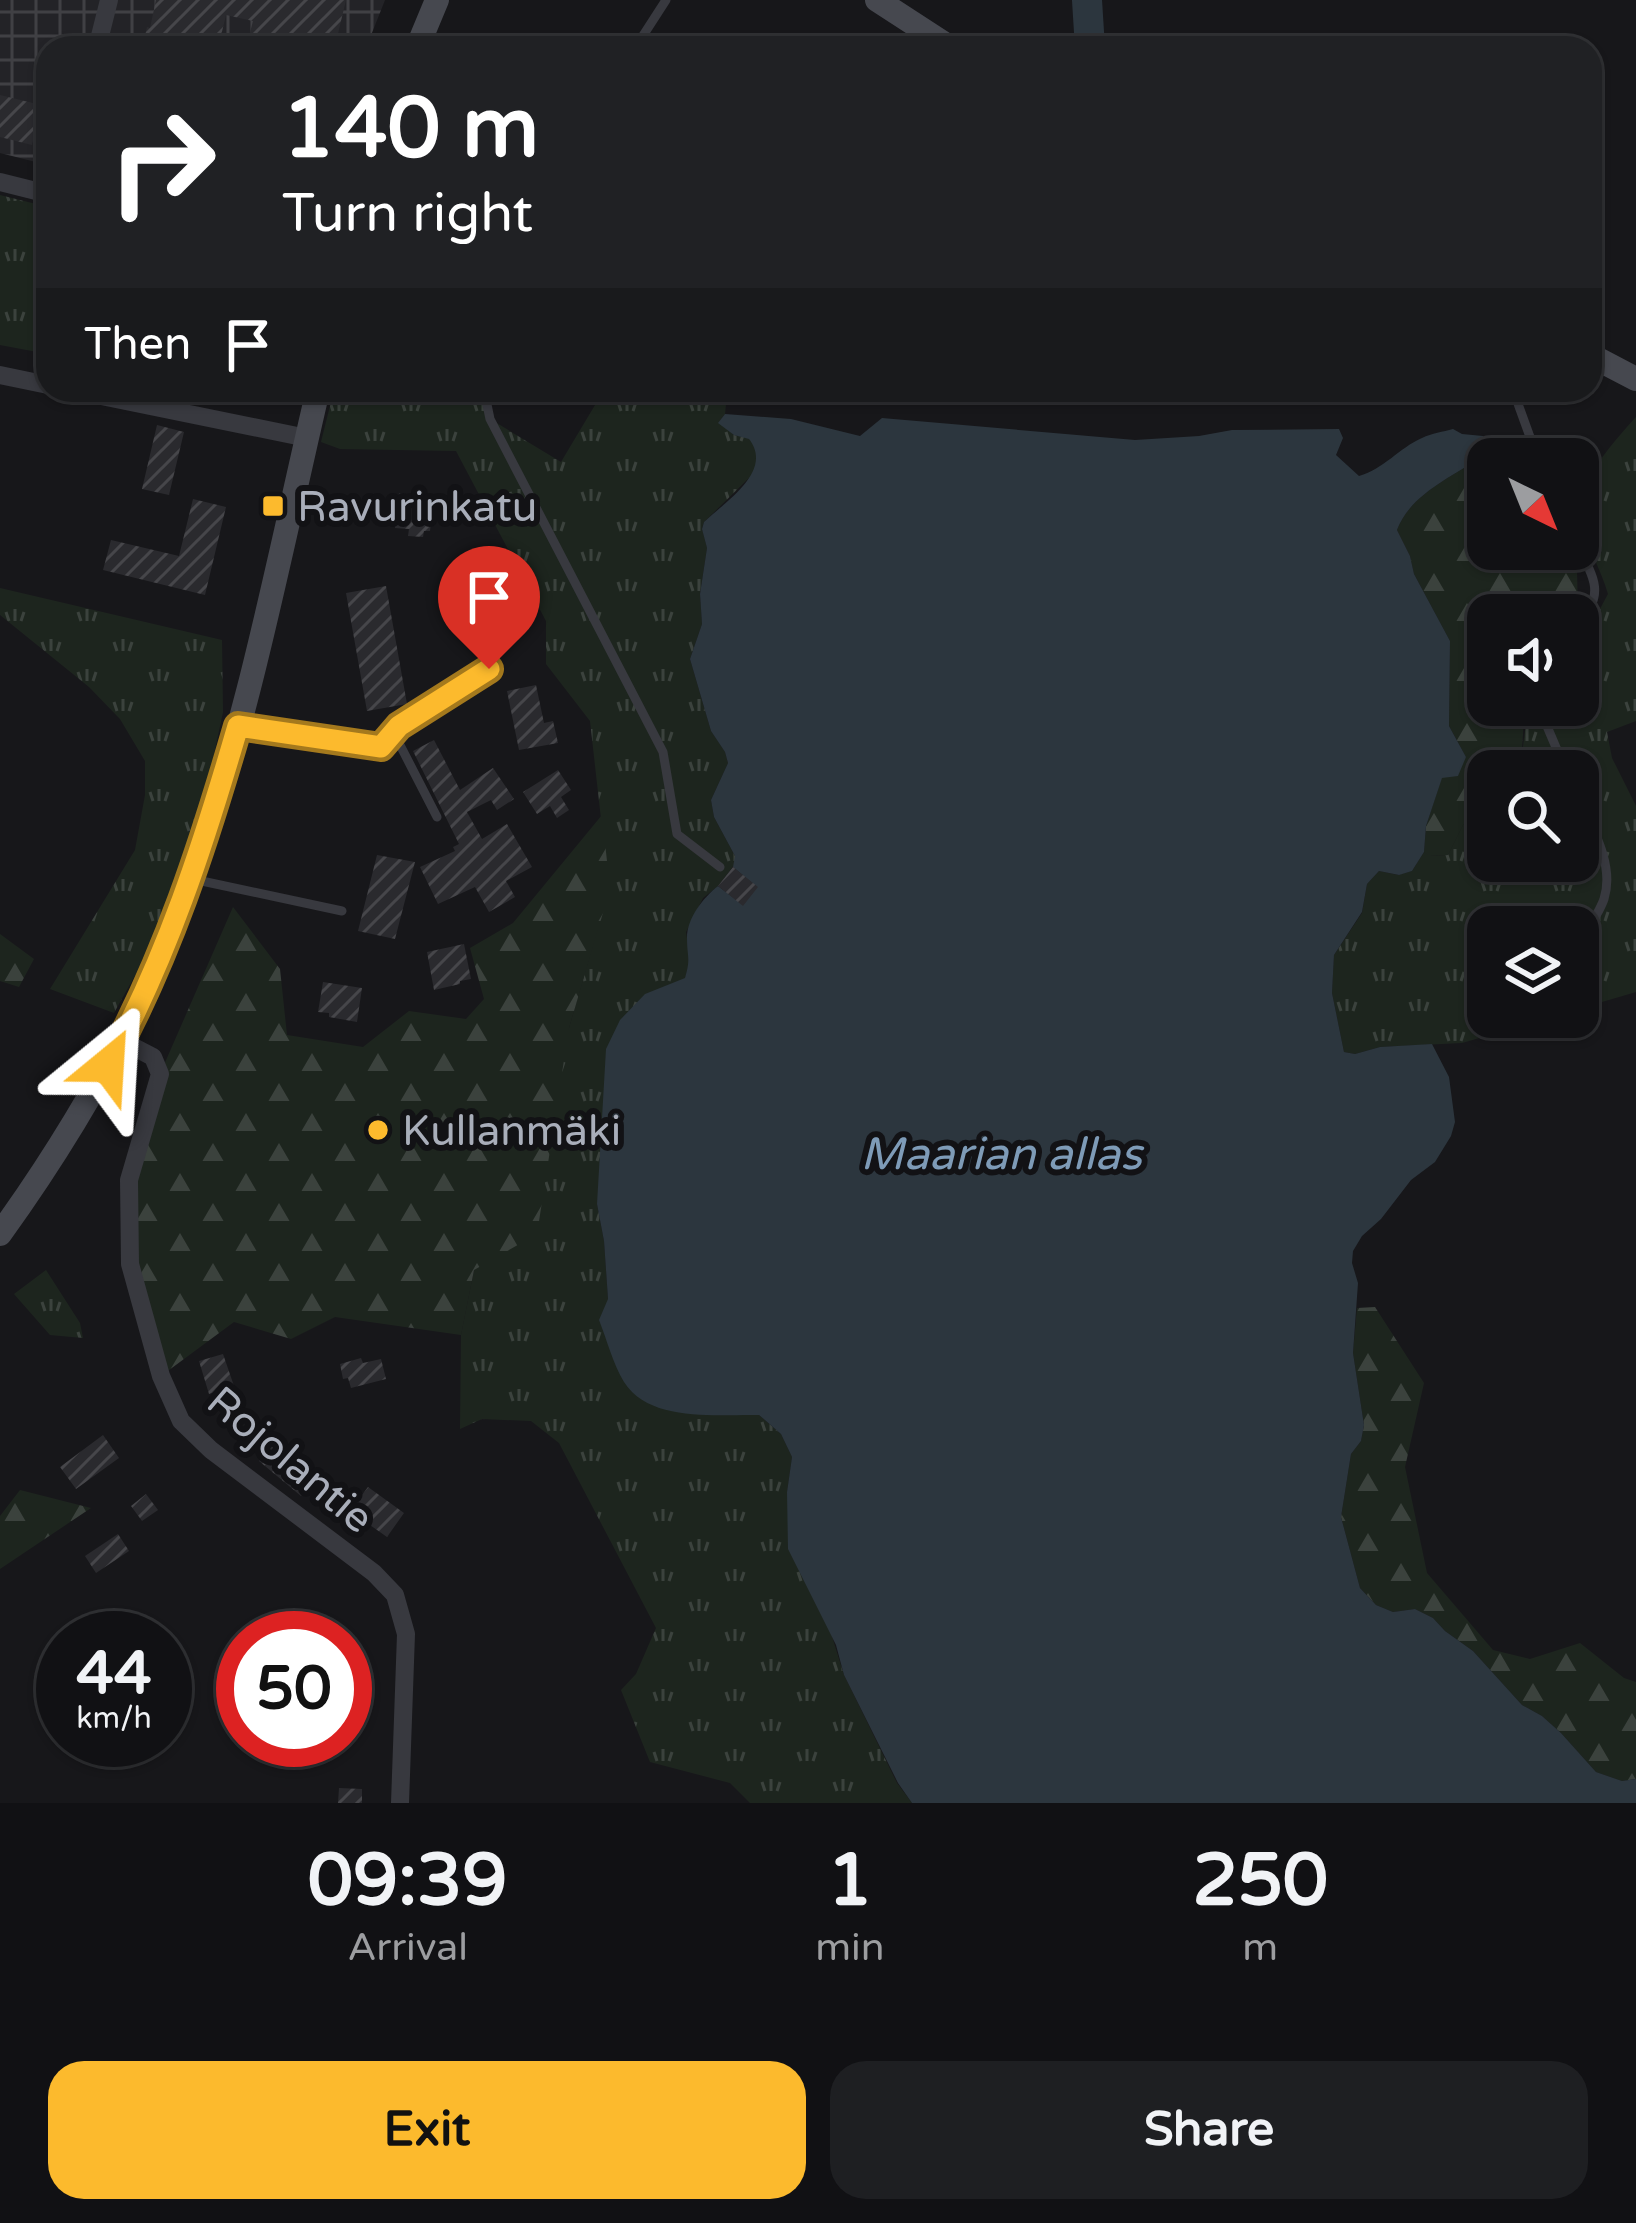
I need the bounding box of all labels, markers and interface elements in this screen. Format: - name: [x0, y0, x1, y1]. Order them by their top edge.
- text: 140 m: [282, 79, 539, 180]
- icon: right: [84, 84, 240, 240]
- text: Turn right: [282, 181, 533, 246]
- icon: arrive: [215, 312, 281, 378]
- text: Then: [84, 318, 191, 372]
- north arrow: [1467, 438, 1599, 570]
- map controls: [1467, 438, 1599, 1038]
- place label: Ravurinkatu: [297, 482, 537, 533]
- marker: Ravurinkatu: [260, 493, 286, 519]
- pin: [438, 546, 540, 669]
- icon: arrive: [456, 564, 522, 630]
- button: sound: [1467, 594, 1599, 726]
- button: search: [1467, 750, 1599, 882]
- button: layers: [1467, 906, 1599, 1038]
- position arrow: [45, 1002, 171, 1128]
- place label: Kullanmäki: [402, 1106, 621, 1157]
- marker: Kullanmäki: [365, 1117, 391, 1143]
- water label: Maarian allas: [860, 1128, 1145, 1182]
- street label: Rojolantie: [197, 1376, 383, 1544]
- speed limit sign: 50: [216, 1611, 372, 1767]
- text: 44: [76, 1638, 152, 1710]
- text: km/h: [76, 1700, 152, 1737]
- text: 09:39: [308, 1838, 507, 1925]
- text: 1: [827, 1838, 873, 1925]
- text: 250: [1192, 1838, 1328, 1925]
- text: Arrival: [347, 1924, 468, 1971]
- text: min: [815, 1924, 885, 1971]
- text: m: [1242, 1924, 1278, 1971]
- button: Exit: [48, 2061, 806, 2199]
- button: Share: [830, 2061, 1588, 2199]

